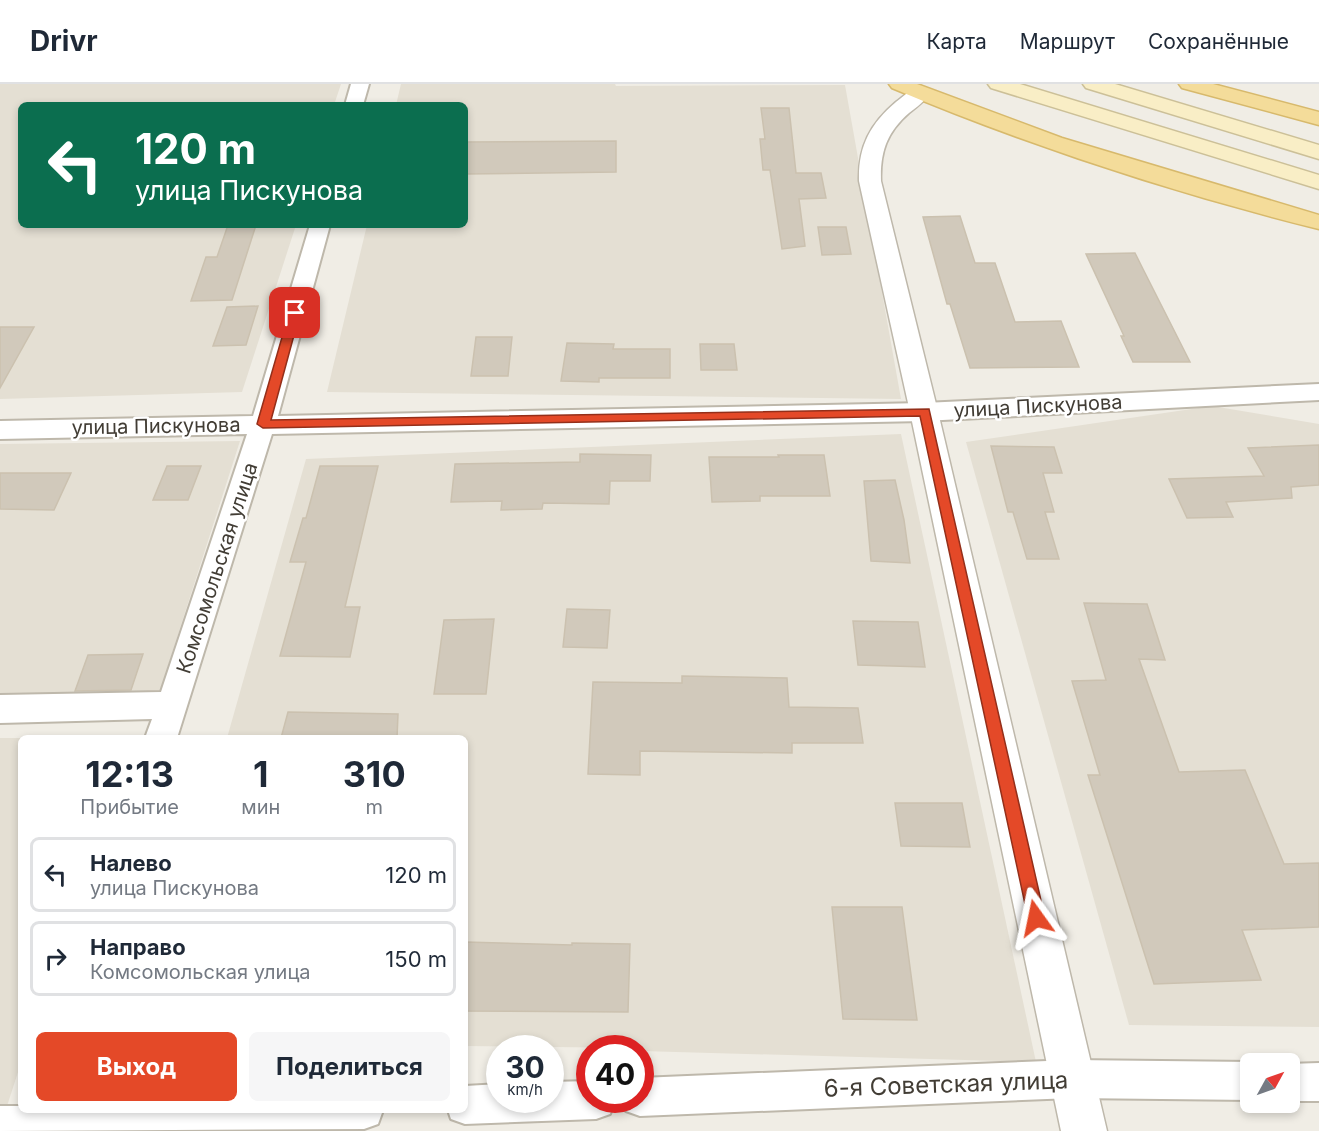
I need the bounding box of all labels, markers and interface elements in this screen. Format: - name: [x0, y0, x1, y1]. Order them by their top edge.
- text: Drivr: [30, 24, 98, 58]
- text: Карта: [926, 29, 987, 54]
- text: Маршрут: [1020, 29, 1115, 54]
- text: Сохранённые: [1148, 29, 1289, 54]
- text: 120 m: [135, 123, 256, 174]
- icon: left: [36, 126, 114, 204]
- text: улица Пискунова: [135, 174, 363, 207]
- pin: [269, 287, 320, 338]
- icon: arrive: [278, 296, 311, 329]
- street label: улица Пискунова: [953, 390, 1123, 422]
- street label: улица Пискунова: [71, 413, 241, 439]
- street label: Комсомольская улица: [172, 459, 262, 677]
- text: 12:13: [85, 752, 174, 796]
- text: 1: [253, 752, 269, 796]
- text: 310: [343, 752, 406, 796]
- text: Прибытие: [80, 795, 179, 819]
- text: мин: [241, 795, 280, 819]
- text: m: [365, 795, 383, 819]
- text: Налево: [90, 850, 172, 876]
- icon: left: [39, 858, 72, 891]
- text: 120 m: [385, 862, 447, 888]
- text: улица Пискунова: [90, 876, 259, 900]
- position arrow: [1004, 886, 1068, 950]
- text: Направо: [90, 934, 186, 960]
- icon: right: [39, 942, 72, 975]
- text: 150 m: [385, 946, 447, 972]
- text: Комсомольская улица: [90, 960, 311, 984]
- button: Выход: [36, 1032, 237, 1101]
- button: Поделиться: [249, 1032, 450, 1101]
- speed limit sign: 40: [576, 1035, 654, 1113]
- text: 30: [505, 1049, 545, 1085]
- north arrow: [1240, 1053, 1300, 1113]
- map controls: [1240, 1053, 1300, 1113]
- street label: 6-я Советская улица: [823, 1065, 1069, 1103]
- text: km/h: [507, 1080, 543, 1099]

